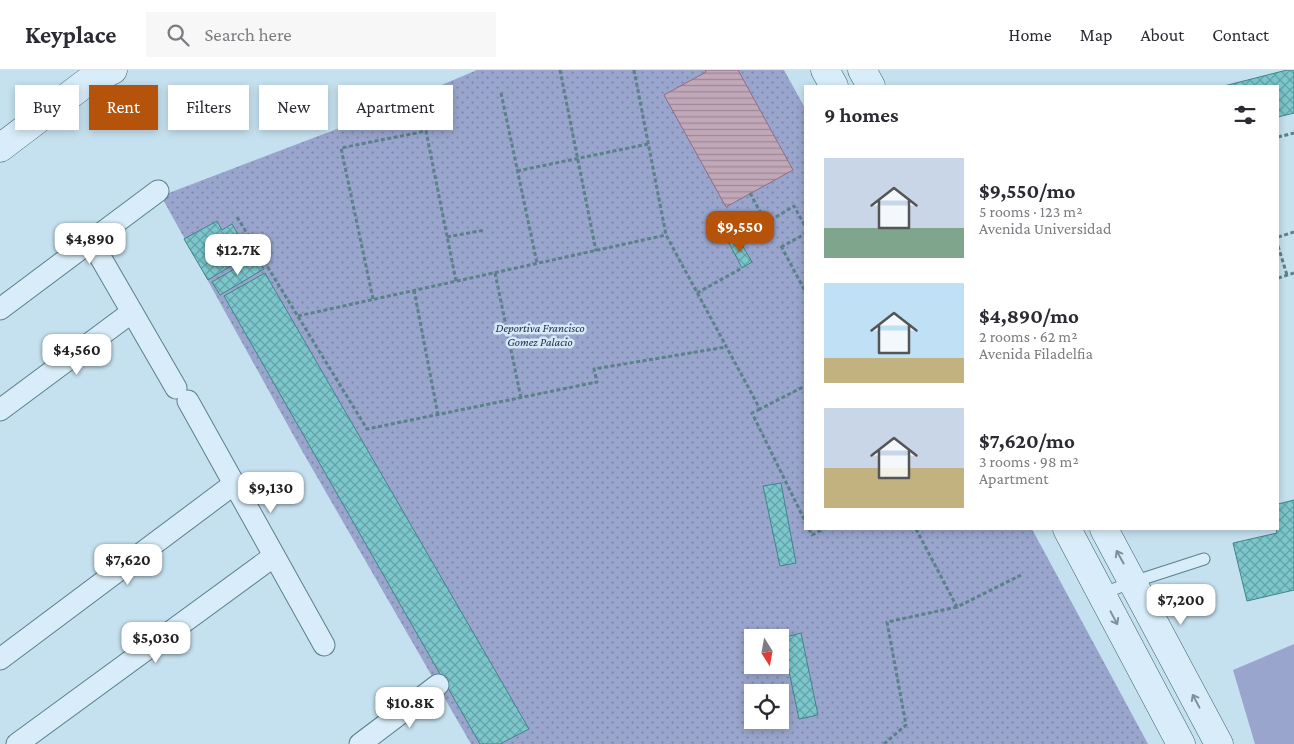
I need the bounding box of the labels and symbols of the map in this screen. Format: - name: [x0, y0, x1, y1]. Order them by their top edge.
- pin: $9,550: [699, 210, 781, 253]
- pin: $4,890: [49, 222, 131, 265]
- pin: $12.7K: [197, 234, 279, 276]
- park label: Deportiva Francisco Gomez Palacio: [495, 321, 585, 349]
- pin: $4,560: [36, 334, 118, 376]
- pin: $9,130: [230, 472, 312, 514]
- pin: $7,620: [87, 544, 169, 586]
- one-way arrow: [1115, 550, 1125, 565]
- pin: $7,200: [1140, 584, 1222, 626]
- one-way arrow: [1110, 610, 1119, 625]
- pin: $5,030: [115, 622, 197, 664]
- north arrow: [744, 629, 789, 674]
- pin: $10.8K: [369, 686, 451, 729]
- one-way arrow: [1191, 694, 1200, 709]

